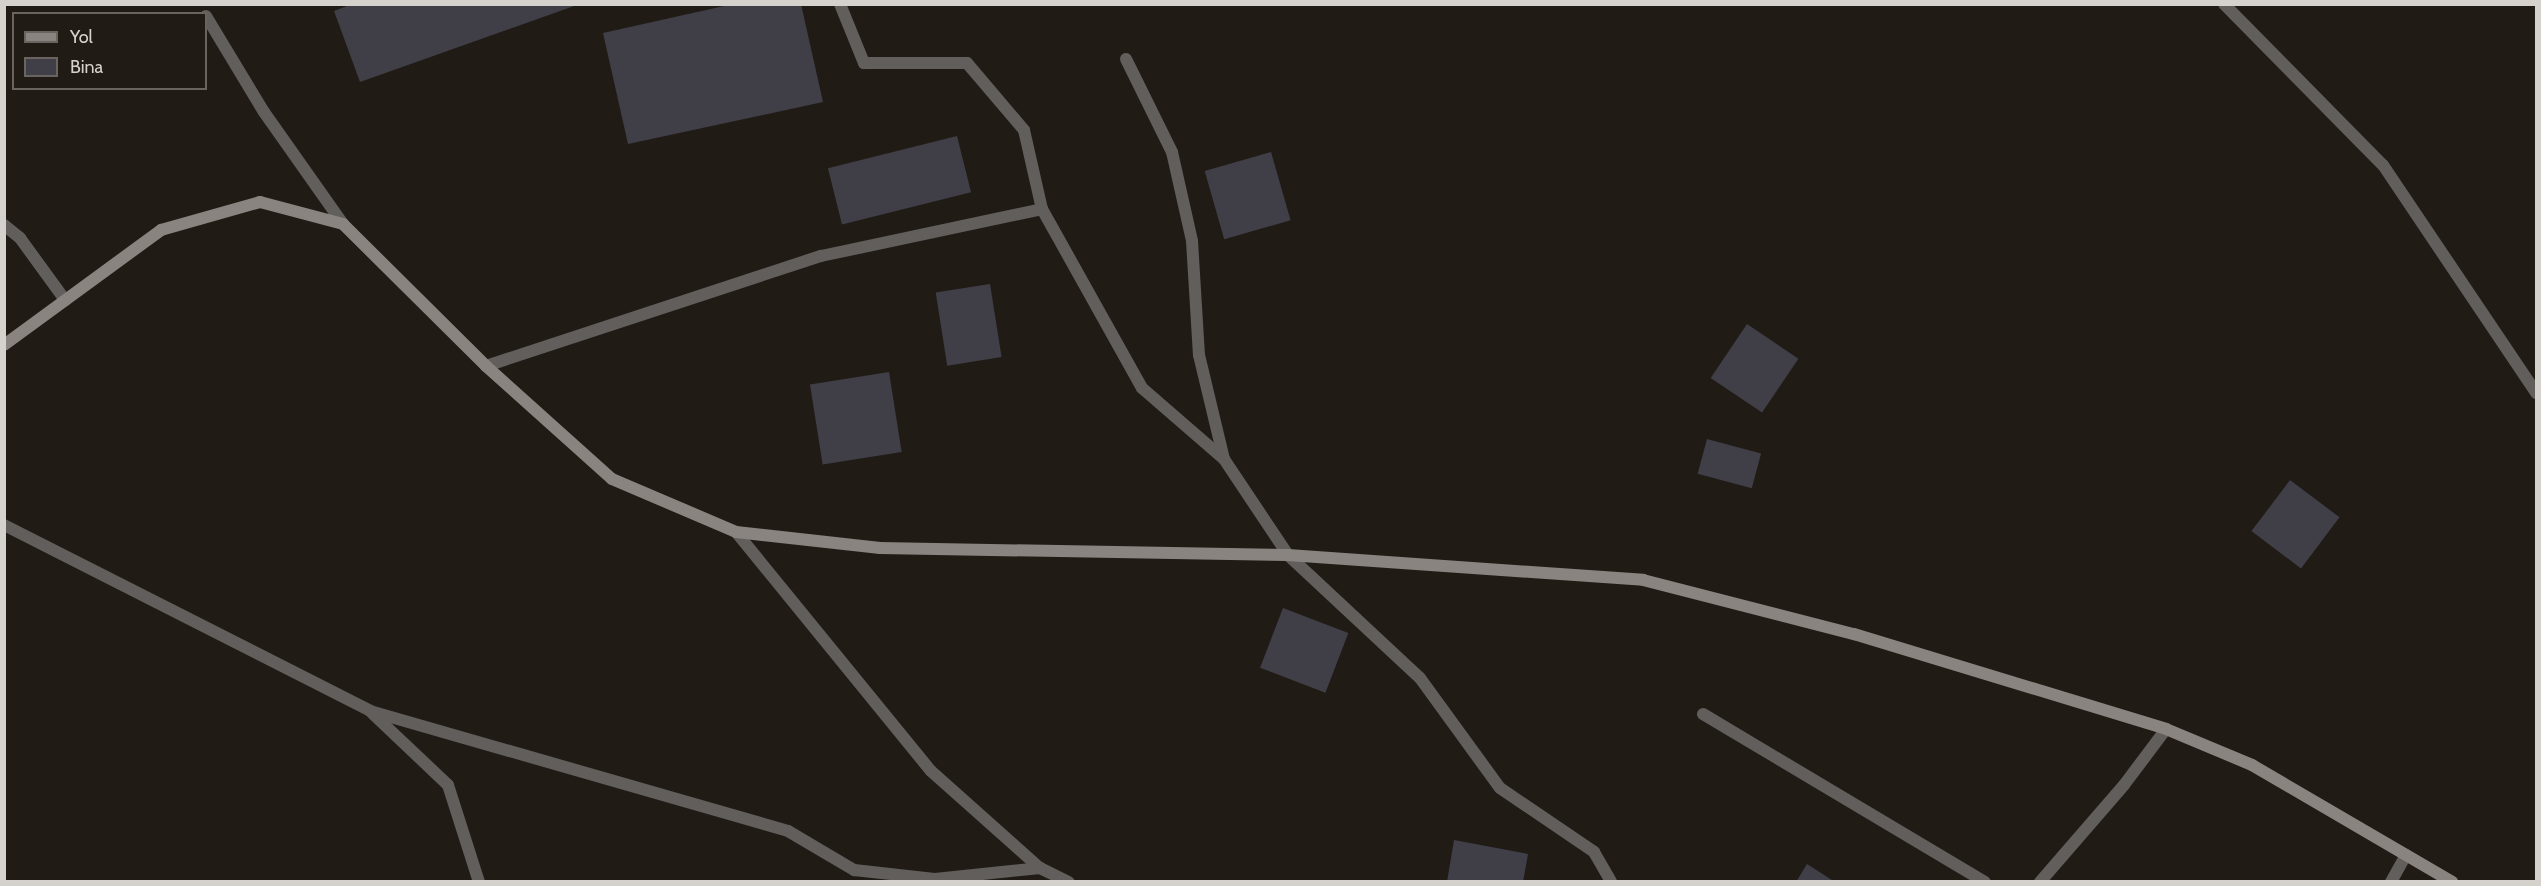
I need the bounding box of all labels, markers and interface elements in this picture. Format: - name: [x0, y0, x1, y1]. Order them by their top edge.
- legend: [12, 12, 207, 90]
- text: Yol: [70, 26, 93, 48]
- text: Bina: [70, 56, 103, 78]

